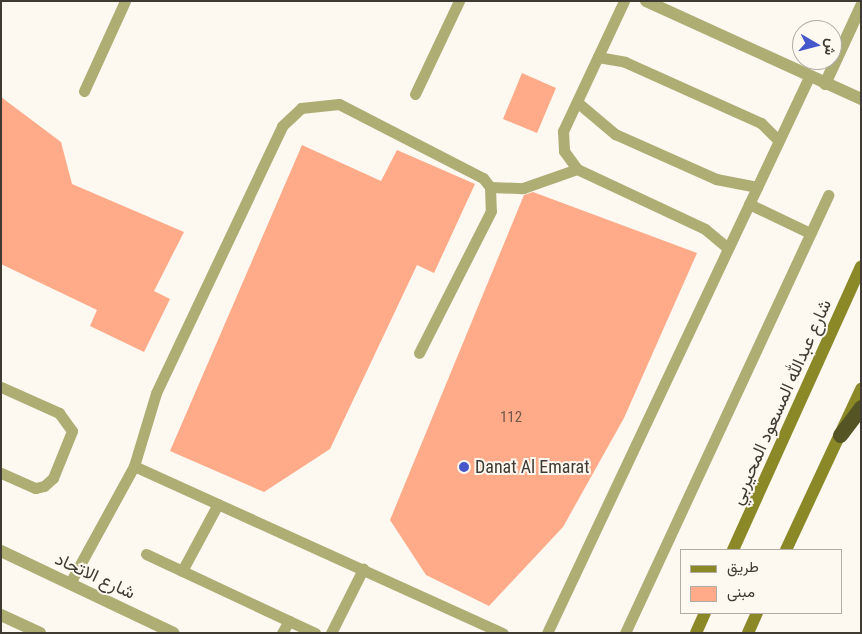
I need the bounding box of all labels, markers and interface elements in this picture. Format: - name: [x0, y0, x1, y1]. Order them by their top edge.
- north arrow: [792, 20, 842, 70]
- text: ش: [822, 37, 840, 56]
- street label: شارع عبدالله المسعود المحيربي: [726, 296, 836, 508]
- house number: 112: [500, 409, 522, 427]
- place label: Danat Al Emarat: [475, 456, 590, 478]
- marker: Danat Al Emarat: [457, 460, 471, 474]
- street label: شارع الاتحاد: [52, 548, 138, 604]
- legend: [680, 549, 842, 614]
- text: طريق: [727, 558, 759, 576]
- text: مبنى: [727, 583, 755, 601]

